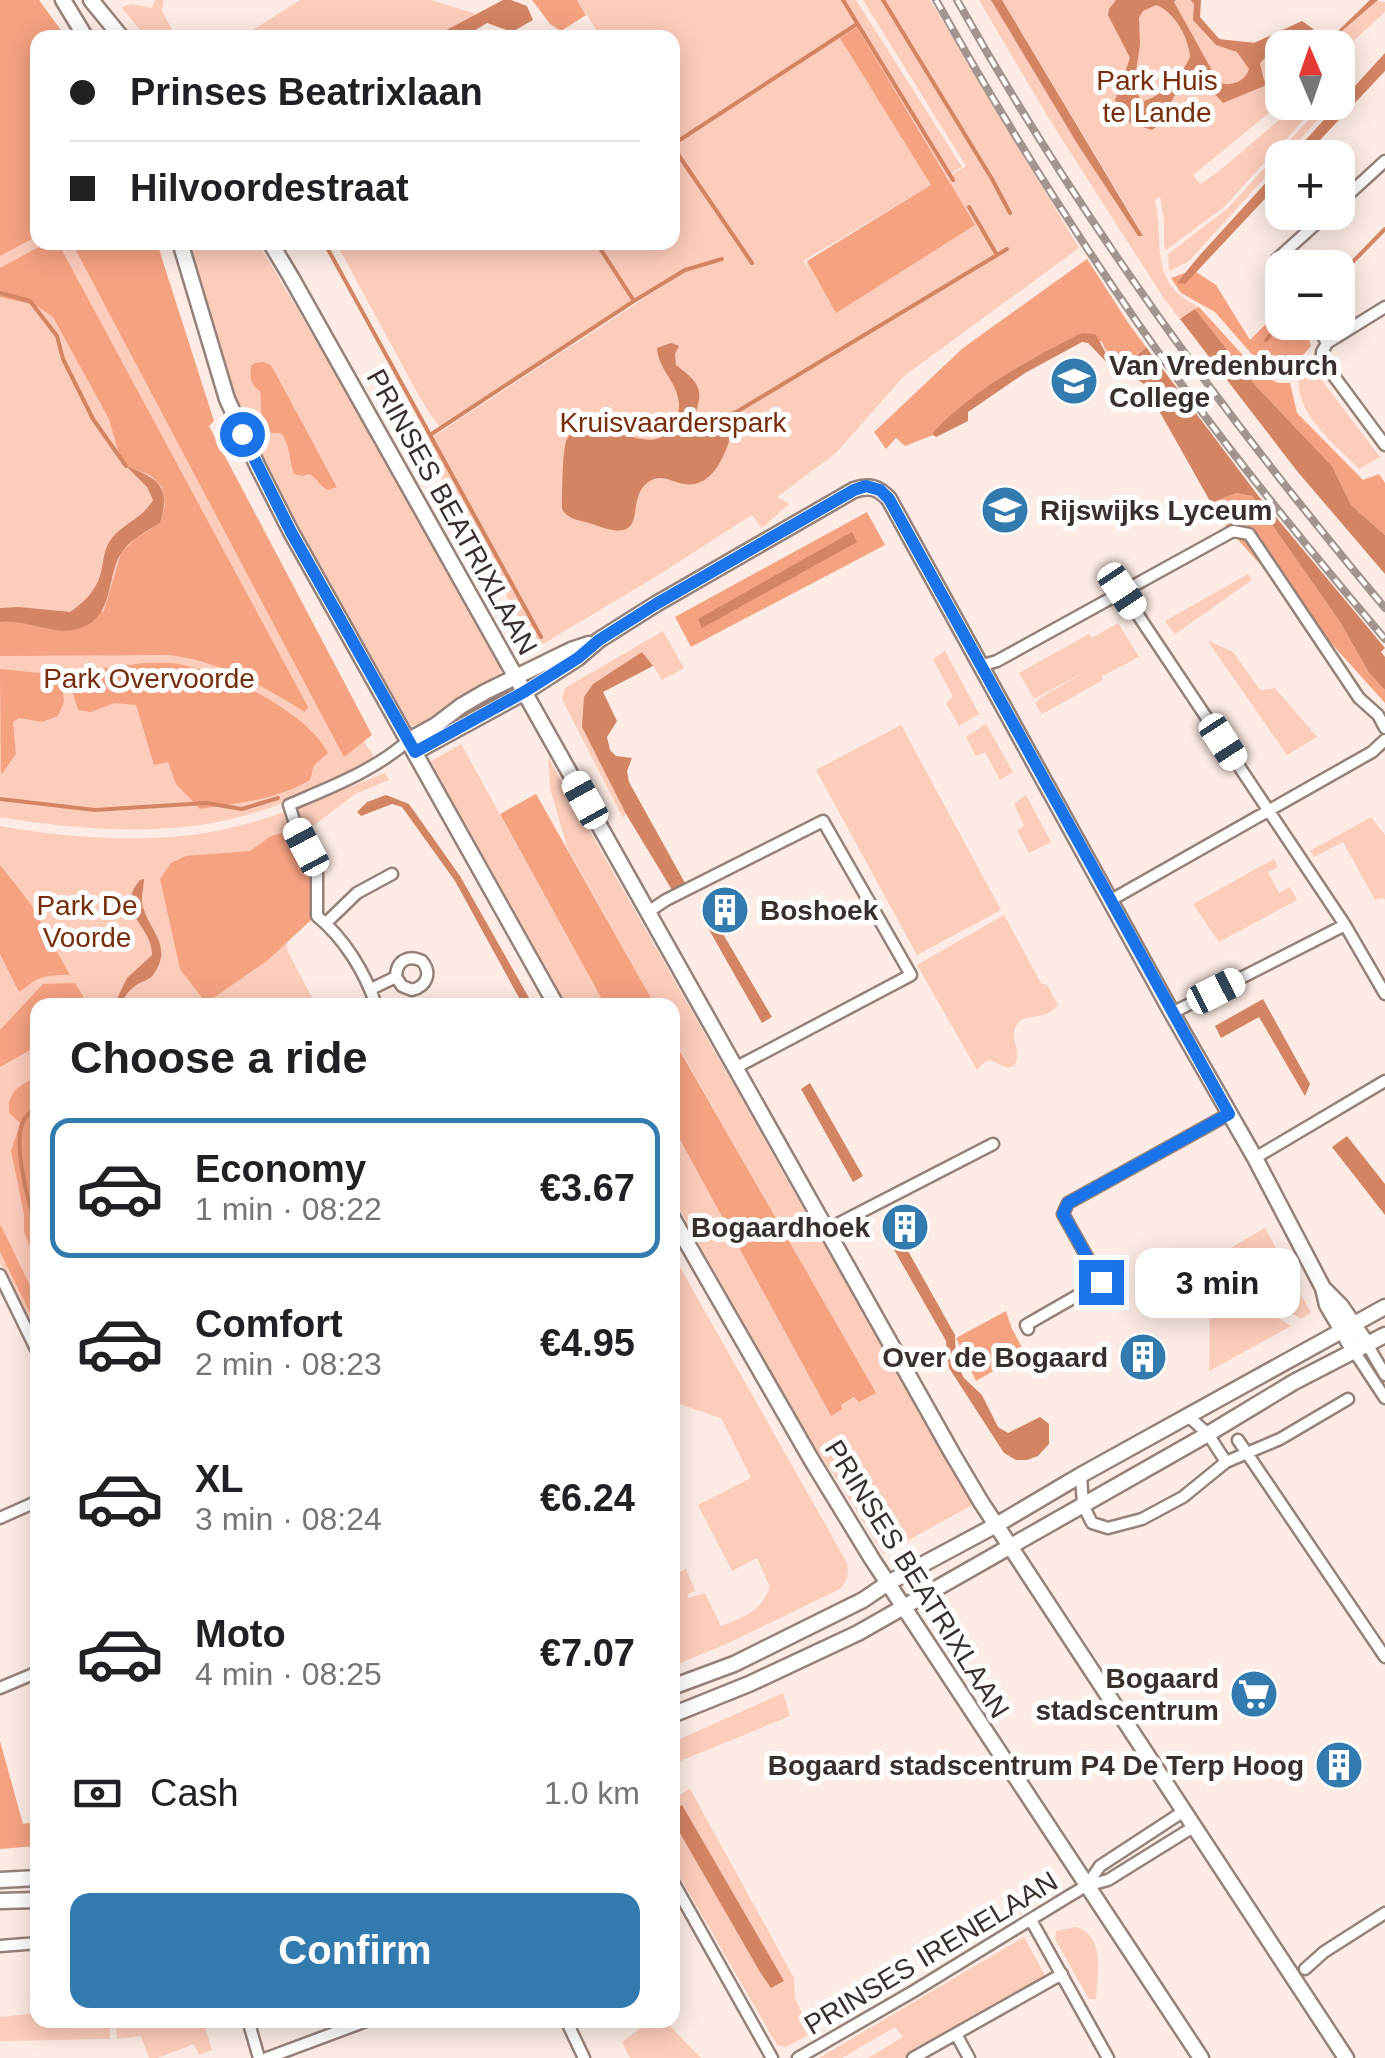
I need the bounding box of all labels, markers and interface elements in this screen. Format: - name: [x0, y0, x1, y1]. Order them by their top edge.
- north arrow: [1265, 30, 1355, 120]
- map controls: [1265, 30, 1355, 340]
- park label: Park Huis te Lande: [1096, 65, 1218, 128]
- text: Prinses Beatrixlaan: [130, 71, 483, 113]
- button: +: [1265, 140, 1355, 230]
- text: Hilvoordestraat: [130, 167, 409, 209]
- button: −: [1265, 250, 1355, 340]
- place label: Van Vredenburch College: [1109, 350, 1338, 413]
- school or university icon: Van Vredenburch College: [1048, 355, 1100, 407]
- street label: PRINSES BEATRIXLAAN: [360, 364, 544, 660]
- park label: Kruisvaarderspark: [559, 407, 788, 438]
- route start: [220, 412, 265, 457]
- school or university icon: Rijswijks Lyceum: [979, 484, 1031, 536]
- place label: Rijswijks Lyceum: [1040, 495, 1272, 526]
- car: [1093, 558, 1151, 624]
- park label: Park Overvoorde: [43, 663, 255, 694]
- car: [1194, 709, 1252, 775]
- car: [557, 766, 613, 834]
- car: [279, 813, 333, 881]
- building icon: Boshoek: [699, 884, 751, 936]
- park label: Park De Voorde: [36, 890, 138, 953]
- place label: Boshoek: [760, 895, 879, 926]
- car: [1182, 964, 1250, 1018]
- text: Choose a ride: [70, 1032, 368, 1083]
- icon: car: [75, 1143, 165, 1233]
- text: Economy: [195, 1148, 366, 1190]
- text: €3.67: [540, 1167, 635, 1209]
- text: 1 min · 08:22: [195, 1191, 382, 1227]
- building icon: Bogaardhoek: [879, 1201, 931, 1253]
- place label: Bogaardhoek: [691, 1212, 870, 1243]
- callout: 3 min: [1136, 1247, 1301, 1317]
- route end: [1079, 1260, 1124, 1305]
- text: 3 min: [1176, 1265, 1259, 1301]
- icon: car: [75, 1298, 165, 1388]
- text: Comfort: [195, 1303, 343, 1345]
- text: €4.95: [540, 1322, 635, 1364]
- building icon: Over de Bogaard: [1117, 1331, 1169, 1383]
- place label: Over de Bogaard: [882, 1342, 1108, 1373]
- text: 2 min · 08:23: [195, 1346, 382, 1382]
- street label: PRINSES BEATRIXLAAN: [819, 1434, 1015, 1724]
- icon: car: [75, 1453, 165, 1543]
- text: XL: [195, 1458, 244, 1500]
- text: €6.24: [540, 1477, 635, 1519]
- text: 3 min · 08:24: [195, 1501, 382, 1537]
- icon: car: [75, 1608, 165, 1698]
- text: Moto: [195, 1613, 286, 1655]
- text: €7.07: [540, 1632, 635, 1674]
- text: 4 min · 08:25: [195, 1656, 382, 1692]
- place label: Bogaard stadscentrum: [1035, 1663, 1219, 1726]
- supermarket icon: Bogaard stadscentrum: [1228, 1668, 1280, 1720]
- building icon: Bogaard stadscentrum P4 De Terp Hoog: [1313, 1739, 1365, 1791]
- place label: Bogaard stadscentrum P4 De Terp Hoog: [768, 1750, 1304, 1781]
- icon: cash: [70, 1766, 125, 1821]
- text: Cash: [150, 1772, 239, 1814]
- text: 1.0 km: [544, 1775, 640, 1811]
- street label: PRINSES IRENELAAN: [799, 1865, 1063, 2041]
- button: Confirm: [70, 1893, 640, 2008]

